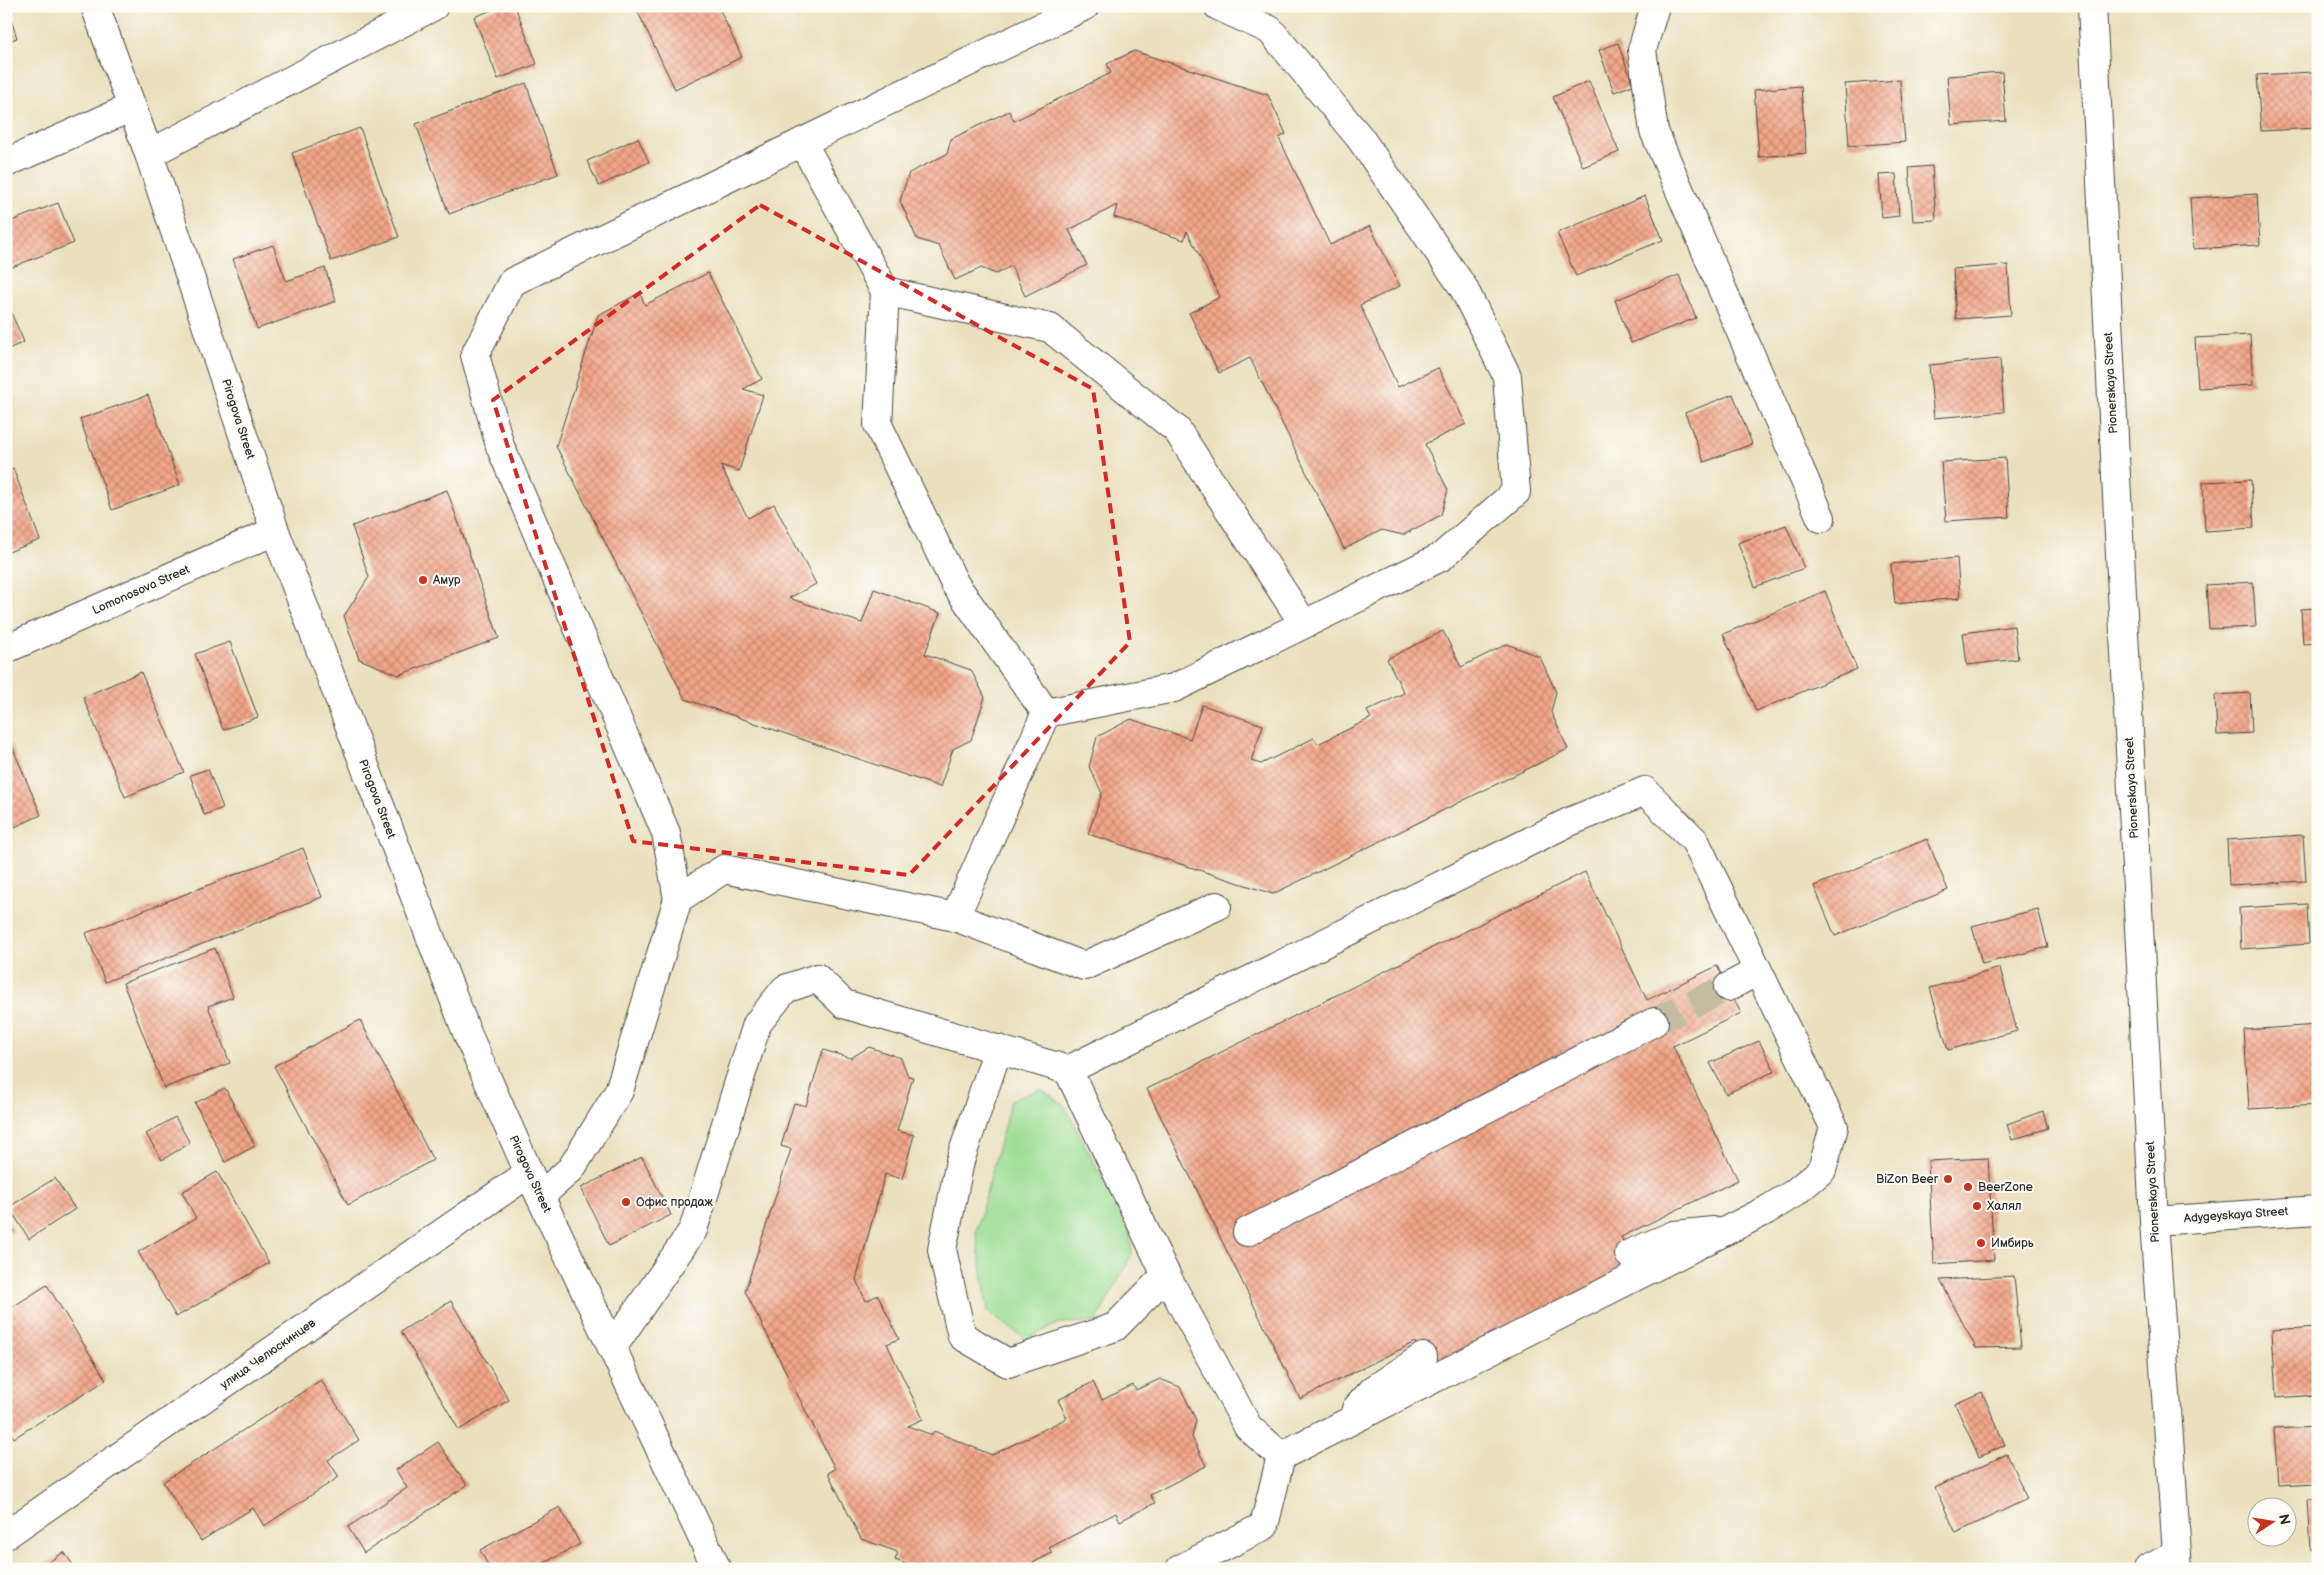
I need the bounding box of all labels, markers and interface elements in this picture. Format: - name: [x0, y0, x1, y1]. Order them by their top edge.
- street label: Pionerskaya Street: [2101, 332, 2121, 434]
- street label: Pirogova Street: [218, 377, 258, 461]
- street label: Lomonosova Street: [90, 562, 192, 618]
- place label: Амур: [432, 573, 461, 588]
- marker: Амур: [417, 574, 429, 586]
- street label: Pionerskaya Street: [2122, 737, 2142, 839]
- street label: Pirogova Street: [355, 757, 399, 841]
- street label: Pirogova Street: [506, 1133, 555, 1215]
- street label: Pionerskaya Street: [2143, 1141, 2163, 1243]
- place label: BiZon Beer: [1876, 1172, 1939, 1187]
- marker: BiZon Beer: [1942, 1173, 1954, 1185]
- place label: BeerZone: [1978, 1180, 2033, 1195]
- marker: BeerZone: [1962, 1181, 1974, 1193]
- place label: Офис продаж: [636, 1195, 714, 1210]
- marker: Офис продаж: [620, 1196, 632, 1208]
- place label: Халял: [1987, 1199, 2022, 1214]
- marker: Халял: [1971, 1200, 1983, 1212]
- street label: Adygeyskaya Street: [2183, 1204, 2289, 1226]
- place label: Имбирь: [1991, 1236, 2034, 1251]
- marker: Имбирь: [1975, 1237, 1987, 1249]
- street label: улица Челюскинцев: [218, 1315, 319, 1392]
- north arrow: [2246, 1498, 2296, 1548]
- text: N: [2275, 1512, 2294, 1526]

